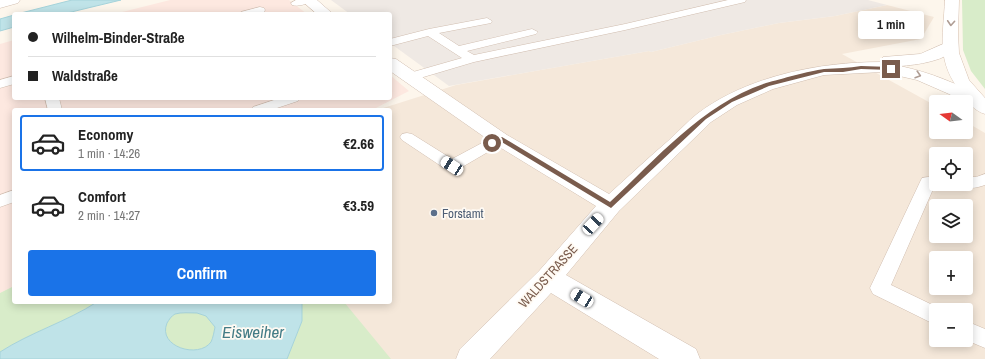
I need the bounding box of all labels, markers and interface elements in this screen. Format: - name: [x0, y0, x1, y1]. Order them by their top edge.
- callout: 1 min: [858, 11, 924, 39]
- text: 1 min: [877, 16, 905, 33]
- one-way arrow: [947, 20, 955, 26]
- text: Wilhelm-Binder-Straße: [52, 27, 184, 48]
- route end: [882, 60, 900, 78]
- text: Waldstraße: [52, 65, 118, 86]
- one-way arrow: [914, 70, 921, 79]
- north arrow: [929, 95, 973, 139]
- map controls: [929, 95, 973, 347]
- text: Economy: [78, 124, 133, 145]
- icon: car: [30, 125, 66, 161]
- text: €2.66: [343, 133, 374, 154]
- route start: [483, 134, 501, 152]
- text: 1 min · 14:26: [78, 145, 140, 162]
- button: locate: [929, 147, 973, 191]
- car: [439, 154, 465, 178]
- text: Comfort: [78, 186, 126, 207]
- icon: car: [30, 187, 66, 223]
- text: €3.59: [343, 195, 374, 216]
- button: layers: [929, 199, 973, 243]
- place label: Forstamt: [442, 205, 484, 222]
- text: 2 min · 14:27: [78, 207, 140, 224]
- marker: Forstamt: [429, 208, 439, 218]
- car: [580, 211, 606, 237]
- street label: WALDSTRASSE: [515, 241, 581, 311]
- button: Confirm: [28, 250, 376, 296]
- button: +: [929, 251, 973, 295]
- car: [569, 287, 595, 309]
- button: −: [929, 303, 973, 347]
- water label: Eisweiher: [222, 320, 285, 343]

